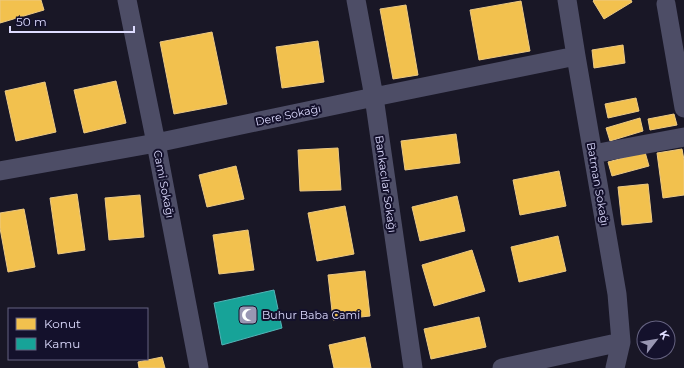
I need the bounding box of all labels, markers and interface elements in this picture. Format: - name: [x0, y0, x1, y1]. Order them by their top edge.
- scale bar: [10, 8, 134, 34]
- text: 50 m: [16, 14, 47, 29]
- street label: Dere Sokağı: [254, 101, 322, 129]
- street label: Bankacılar Sokağı: [372, 134, 400, 234]
- street label: Batman Sokağı: [584, 141, 612, 227]
- street label: Cami Sokağı: [151, 149, 177, 219]
- mosque icon: Buhur Baba Cami: [237, 304, 259, 326]
- legend: [8, 308, 148, 360]
- place label: Buhur Baba Cami: [262, 308, 360, 322]
- text: Konut: [44, 316, 81, 331]
- north arrow: [636, 320, 676, 360]
- text: K: [656, 328, 673, 343]
- text: Kamu: [44, 336, 80, 351]

